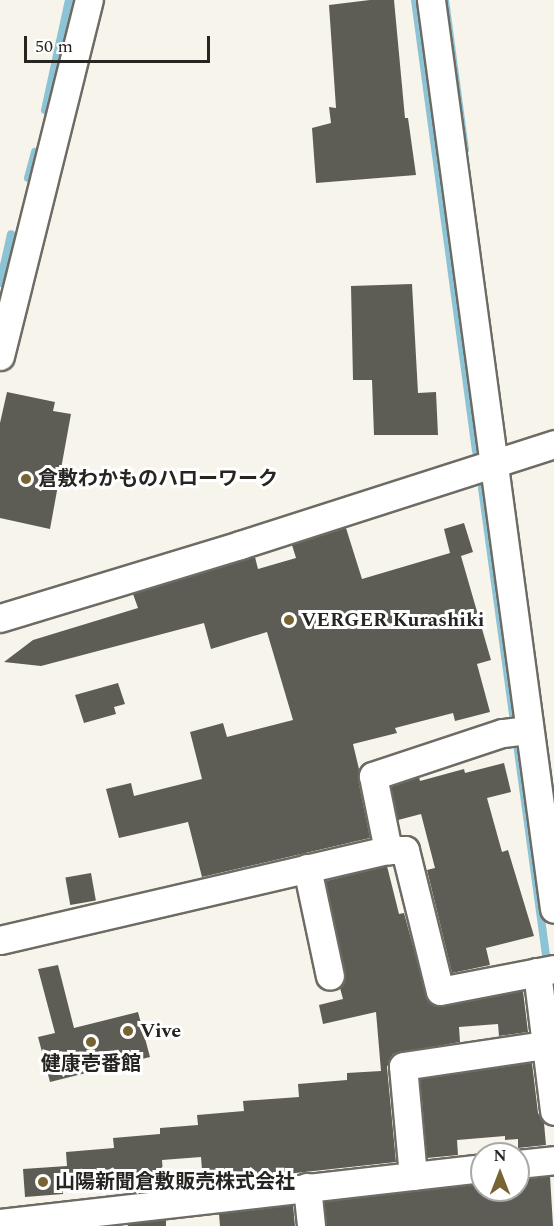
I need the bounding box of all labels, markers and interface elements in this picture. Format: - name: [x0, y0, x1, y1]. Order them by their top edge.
- scale bar: [27, 24, 213, 62]
- text: 50 m: [35, 33, 73, 60]
- place label: 倉敷わかものハローワーク: [38, 467, 278, 491]
- marker: 倉敷わかものハローワーク: [19, 472, 33, 486]
- place label: VERGER Kurashiki: [301, 608, 484, 632]
- marker: VERGER Kurashiki: [282, 613, 296, 627]
- place label: Vive: [140, 1019, 181, 1043]
- marker: Vive: [121, 1024, 135, 1038]
- marker: 健康壱番館: [84, 1035, 98, 1049]
- place label: 健康壱番館: [41, 1052, 141, 1076]
- north arrow: [470, 1142, 530, 1202]
- text: N: [493, 1144, 507, 1168]
- place label: 山陽新聞倉敷販売株式会社: [55, 1170, 295, 1194]
- marker: 山陽新聞倉敷販売株式会社: [36, 1175, 50, 1189]

